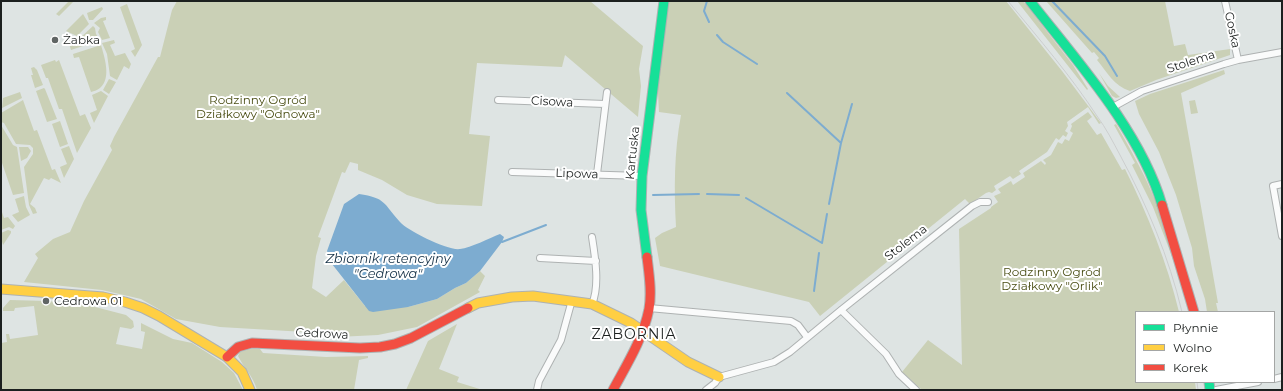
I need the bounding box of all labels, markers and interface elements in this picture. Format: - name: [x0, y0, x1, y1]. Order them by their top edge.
- street label: Goska: [1221, 11, 1243, 49]
- place label: Żabka: [63, 33, 100, 47]
- marker: Żabka: [50, 35, 60, 45]
- street label: Stolema: [1165, 47, 1217, 77]
- park label: Rodzinny Ogród Działkowy "Odnowa": [196, 93, 320, 121]
- street label: Cisowa: [530, 94, 574, 110]
- street label: Kartuska: [623, 126, 643, 180]
- street label: Lipowa: [555, 166, 599, 182]
- street label: Stolema: [882, 222, 930, 264]
- water label: Zbiornik retencyjny "Cedrowa": [325, 251, 451, 282]
- park label: Rodzinny Ogród Działkowy "Orlik": [1001, 265, 1103, 293]
- place label: Cedrowa 01: [54, 294, 122, 308]
- marker: Cedrowa 01: [41, 296, 51, 306]
- legend: [1135, 311, 1275, 383]
- text: Płynnie: [1173, 320, 1218, 335]
- street label: Cedrowa: [295, 325, 349, 343]
- district label: ZABORNIA: [591, 327, 677, 343]
- text: Wolno: [1173, 340, 1212, 355]
- text: Korek: [1173, 360, 1208, 375]

